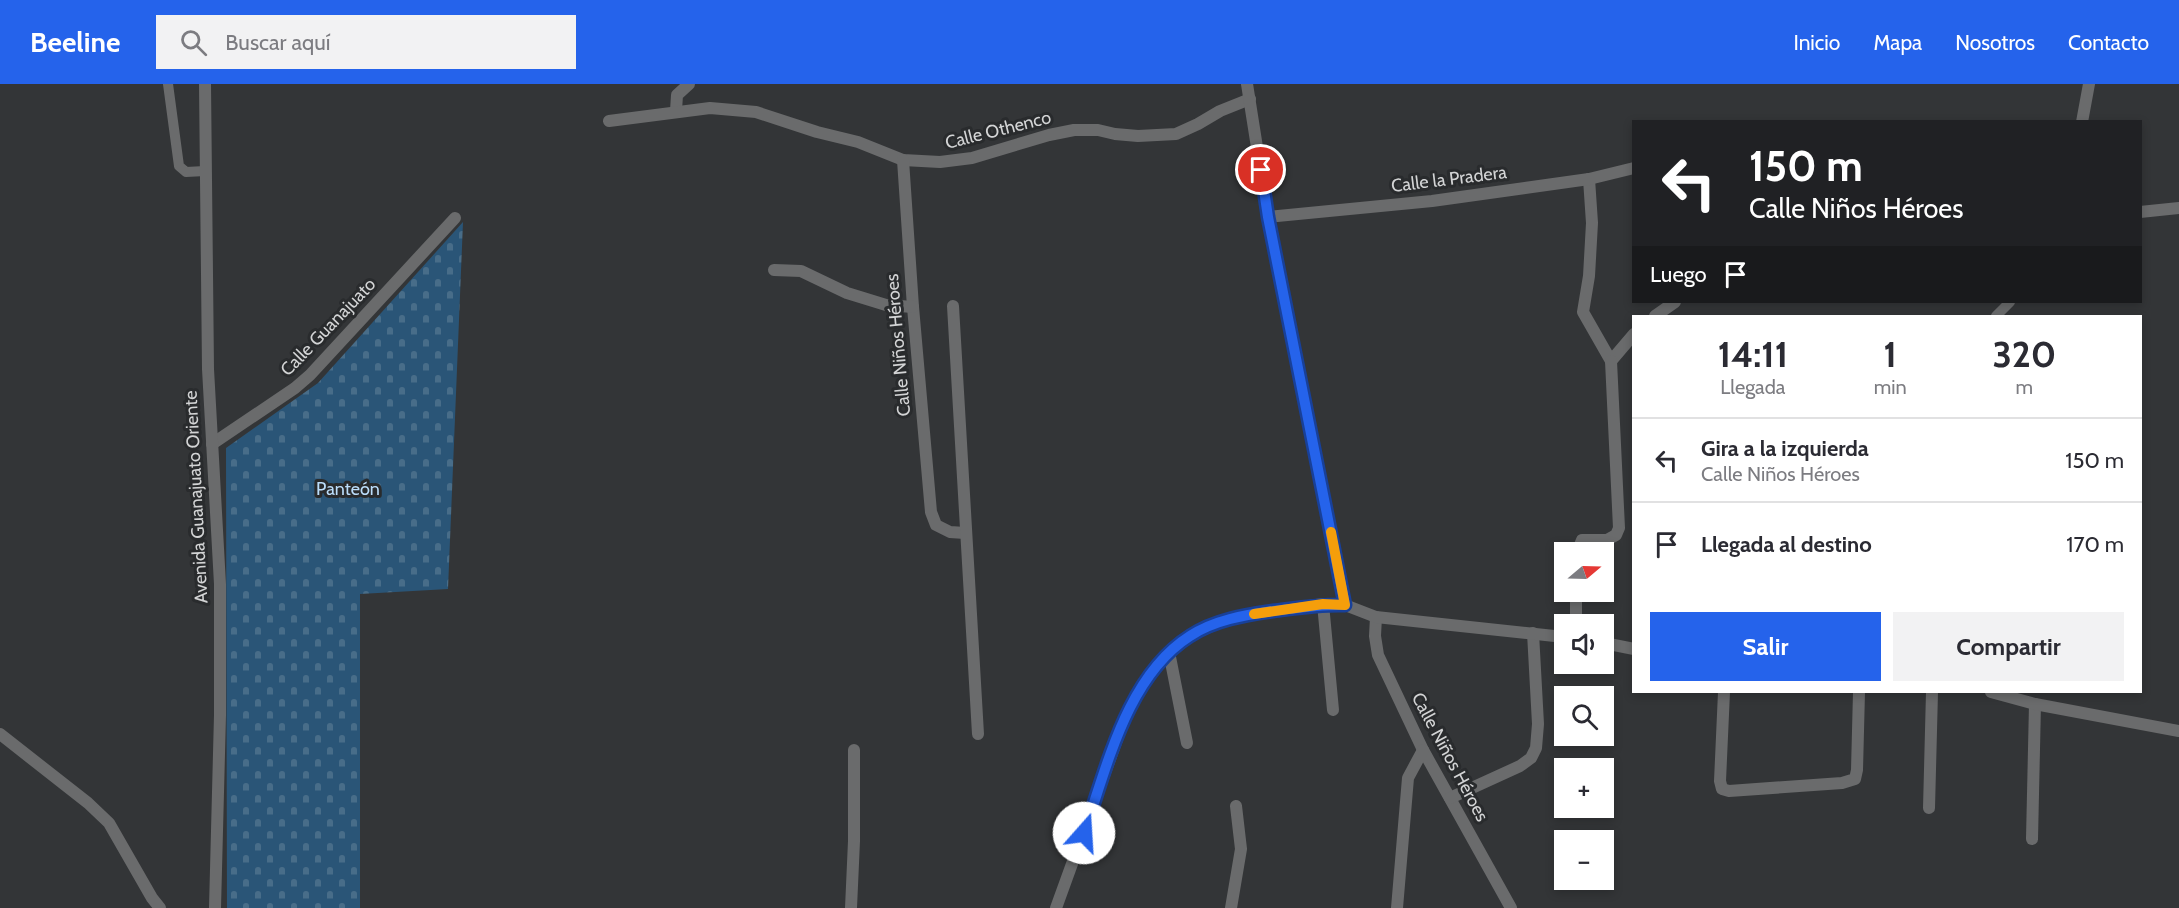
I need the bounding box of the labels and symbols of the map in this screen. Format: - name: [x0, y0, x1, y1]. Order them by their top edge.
- street label: Calle Othenco: [943, 106, 1053, 154]
- pin: [1235, 144, 1286, 195]
- street label: Calle la Pradera: [1390, 161, 1508, 197]
- street label: Calle Guanajuato: [276, 273, 380, 381]
- street label: Calle Niños Héroes: [881, 273, 915, 417]
- street label: Avenida Guanajuato Oriente: [179, 390, 213, 604]
- park label: Panteón: [316, 478, 380, 500]
- north arrow: [1554, 542, 1614, 602]
- street label: Calle Niños Héroes: [1407, 689, 1493, 825]
- position arrow: [1052, 801, 1116, 865]

